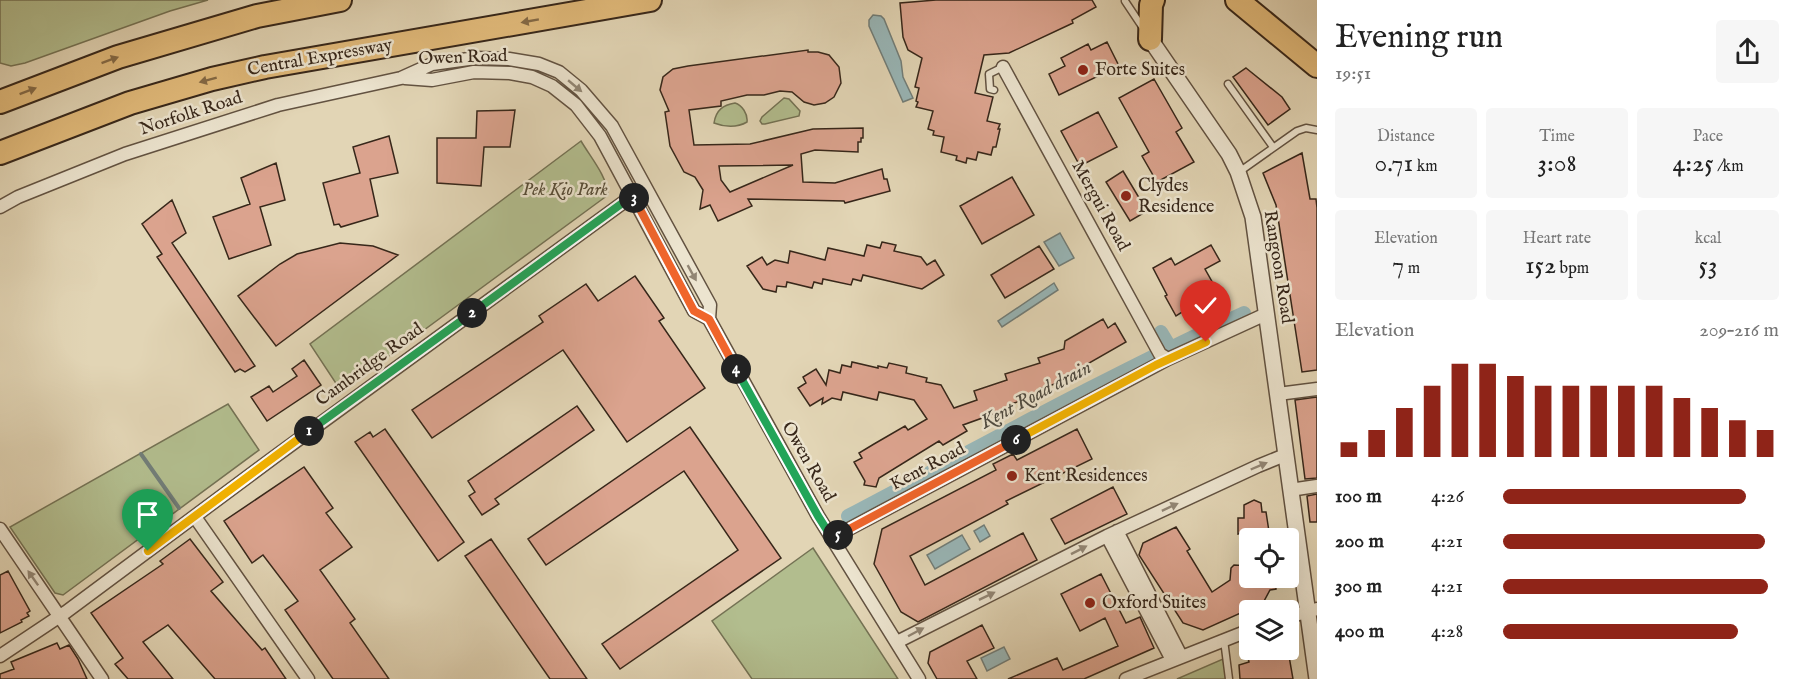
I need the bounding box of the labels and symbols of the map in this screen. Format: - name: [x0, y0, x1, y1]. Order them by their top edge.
- one-way arrow: [520, 17, 539, 26]
- street label: Central Expressway: [246, 34, 394, 82]
- street label: Owen Road: [418, 45, 508, 71]
- one-way arrow: [102, 55, 120, 65]
- place label: Forte Suites: [1095, 59, 1185, 82]
- marker: Forte Suites: [1076, 63, 1090, 77]
- one-way arrow: [199, 76, 217, 86]
- one-way arrow: [567, 79, 582, 92]
- one-way arrow: [19, 86, 37, 96]
- street label: Norfolk Road: [137, 86, 246, 141]
- street label: Mergui Road: [1066, 157, 1135, 256]
- place label: Clydes Residence: [1138, 175, 1214, 219]
- park label: Pek Kio Park: [522, 179, 608, 202]
- pin: 3: [619, 183, 649, 213]
- marker: Clydes Residence: [1119, 189, 1133, 203]
- street label: Rangoon Road: [1258, 209, 1298, 326]
- one-way arrow: [687, 265, 697, 282]
- pin: [1180, 280, 1231, 342]
- pin: 2: [457, 298, 487, 328]
- street label: Cambridge Road: [312, 318, 429, 412]
- pin: 4: [721, 354, 751, 384]
- water label: Kent Road drain: [975, 355, 1096, 435]
- pin: 1: [294, 416, 324, 446]
- street label: Owen Road: [776, 418, 840, 507]
- pin: 6: [1001, 425, 1031, 455]
- street label: Kent Road: [887, 438, 970, 496]
- one-way arrow: [1250, 461, 1268, 471]
- place label: Kent Residences: [1024, 465, 1148, 488]
- marker: Kent Residences: [1005, 469, 1019, 483]
- pin: [122, 489, 173, 551]
- one-way arrow: [1161, 502, 1179, 512]
- pin: 5: [823, 520, 853, 550]
- one-way arrow: [1070, 545, 1087, 555]
- one-way arrow: [27, 570, 39, 586]
- one-way arrow: [979, 591, 996, 601]
- place label: Oxford Suites: [1102, 592, 1206, 615]
- marker: Oxford Suites: [1083, 596, 1097, 610]
- one-way arrow: [908, 627, 925, 637]

